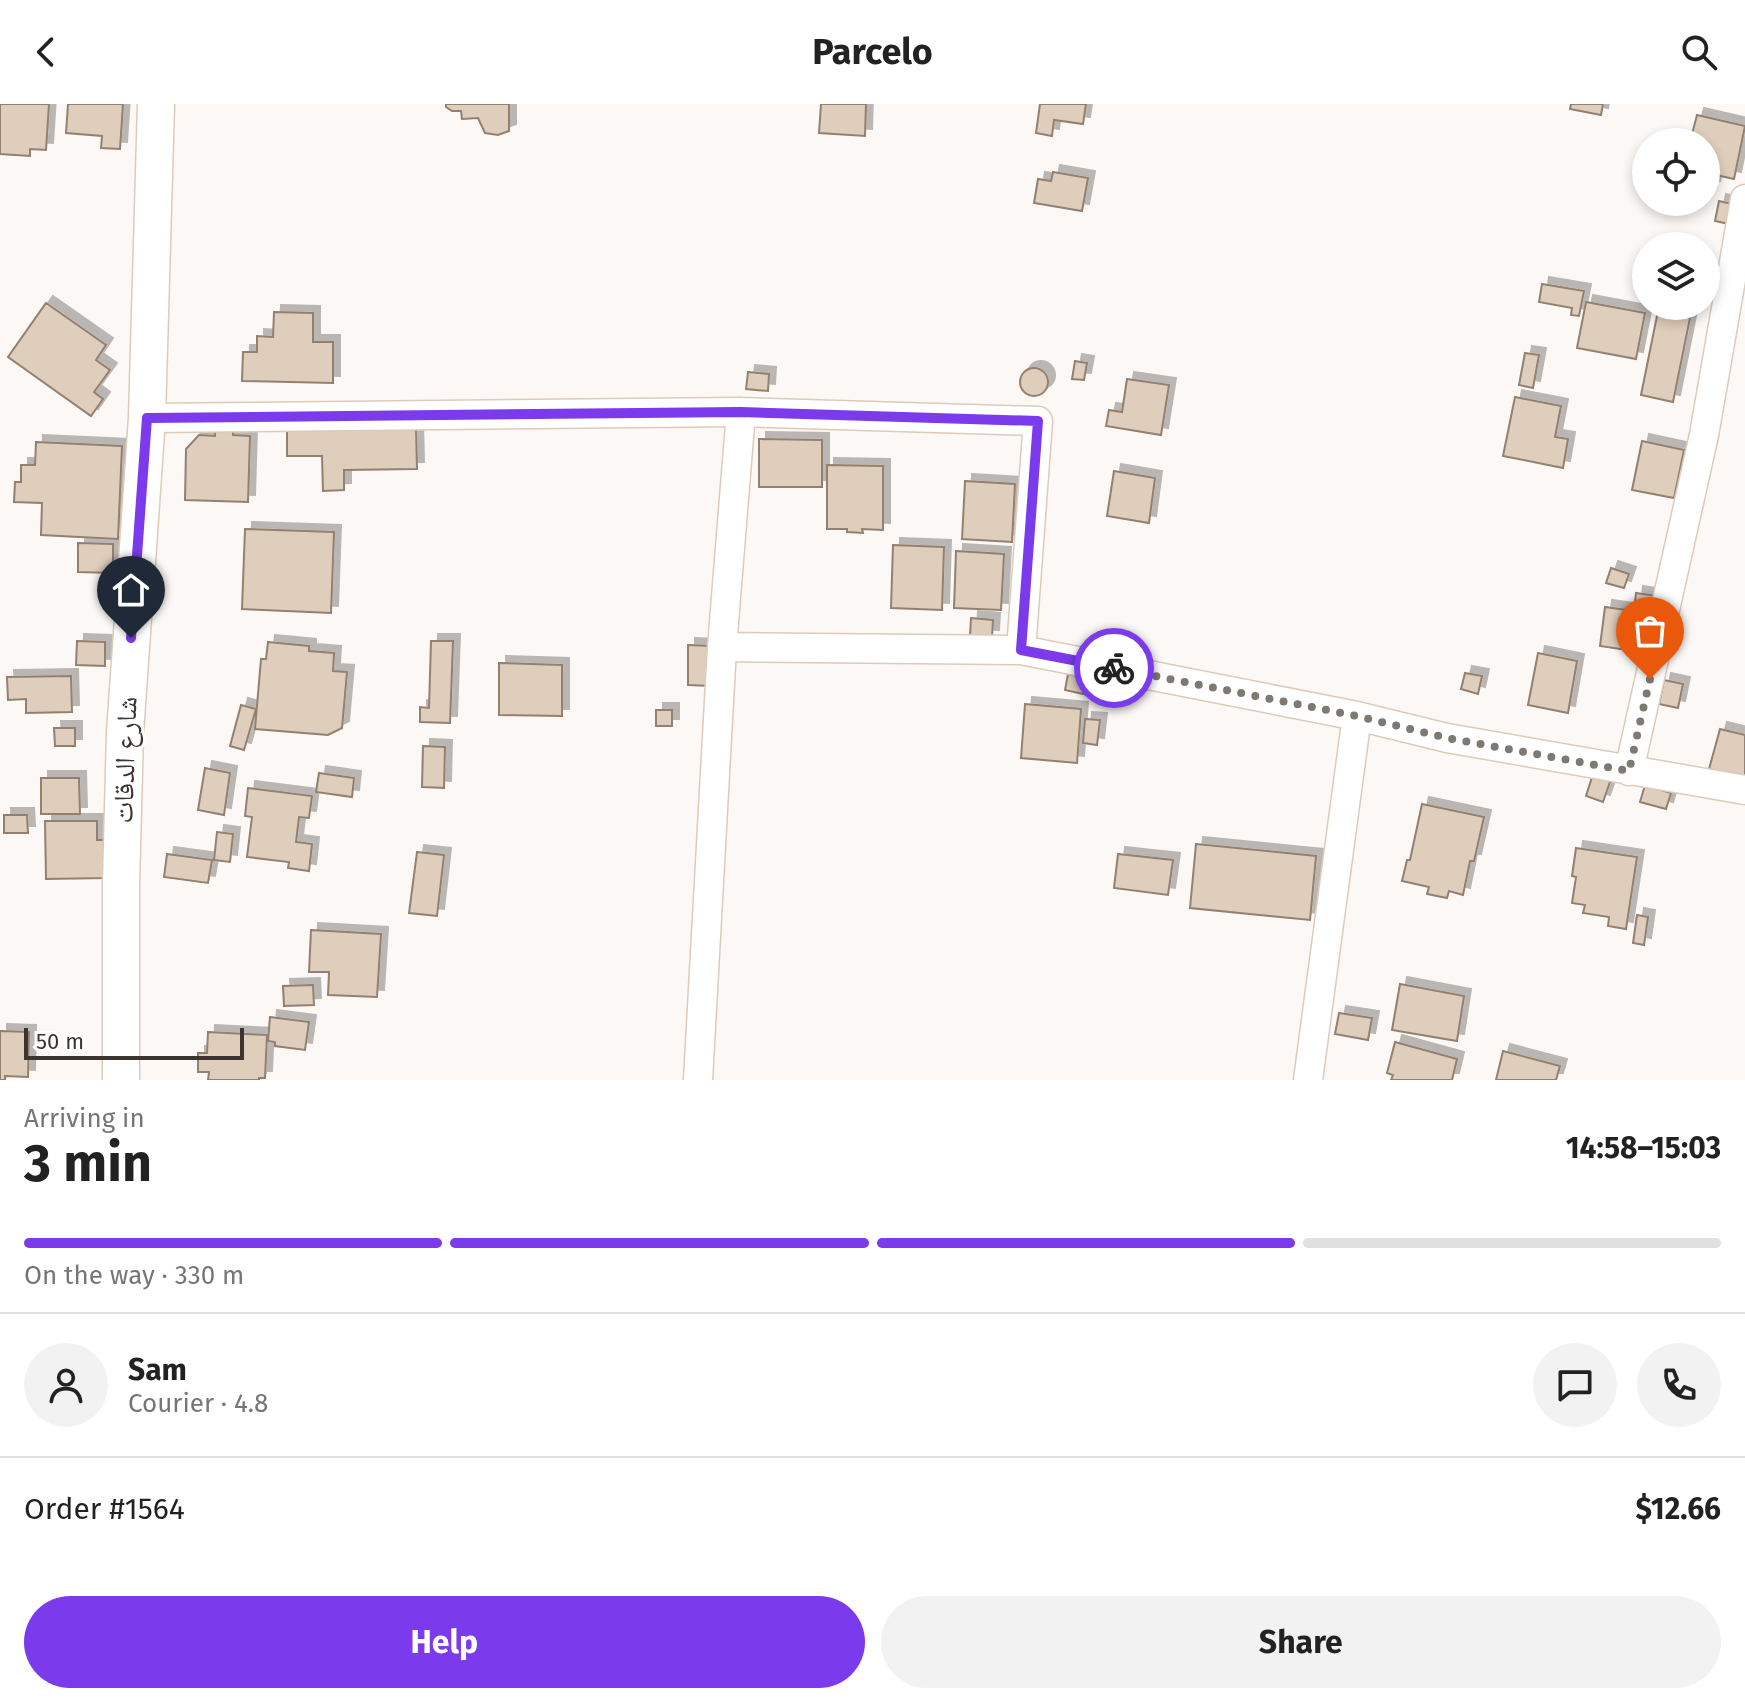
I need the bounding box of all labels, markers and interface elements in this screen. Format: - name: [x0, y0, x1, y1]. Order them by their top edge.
- icon: back: [24, 30, 68, 74]
- text: Parcelo: [812, 30, 933, 74]
- icon: search: [1677, 30, 1721, 74]
- map controls: [1632, 128, 1720, 320]
- button: locate: [1632, 128, 1720, 216]
- button: layers: [1632, 232, 1720, 320]
- pin: [97, 556, 165, 638]
- icon: home: [109, 568, 153, 612]
- pin: [1616, 597, 1684, 679]
- icon: bag: [1628, 609, 1672, 653]
- courier: [1074, 628, 1154, 708]
- icon: bike: [1092, 646, 1136, 690]
- street label: شارع الدقات: [106, 696, 145, 824]
- scale bar: [24, 1024, 244, 1060]
- text: 50 m: [36, 1028, 84, 1055]
- text: Arriving in: [24, 1103, 145, 1134]
- text: 14:58–15:03: [1566, 1130, 1721, 1166]
- text: 3 min: [24, 1132, 152, 1195]
- text: On the way · 330 m: [24, 1260, 244, 1291]
- button: person: [24, 1343, 108, 1427]
- button: chat: [1533, 1343, 1617, 1427]
- button: phone: [1637, 1343, 1721, 1427]
- text: Sam: [128, 1352, 187, 1388]
- text: Courier · 4.8: [128, 1388, 268, 1419]
- text: Order #1564: [24, 1491, 185, 1527]
- text: $12.66: [1635, 1491, 1721, 1527]
- button: Help: [24, 1596, 865, 1688]
- button: Share: [881, 1596, 1721, 1688]

